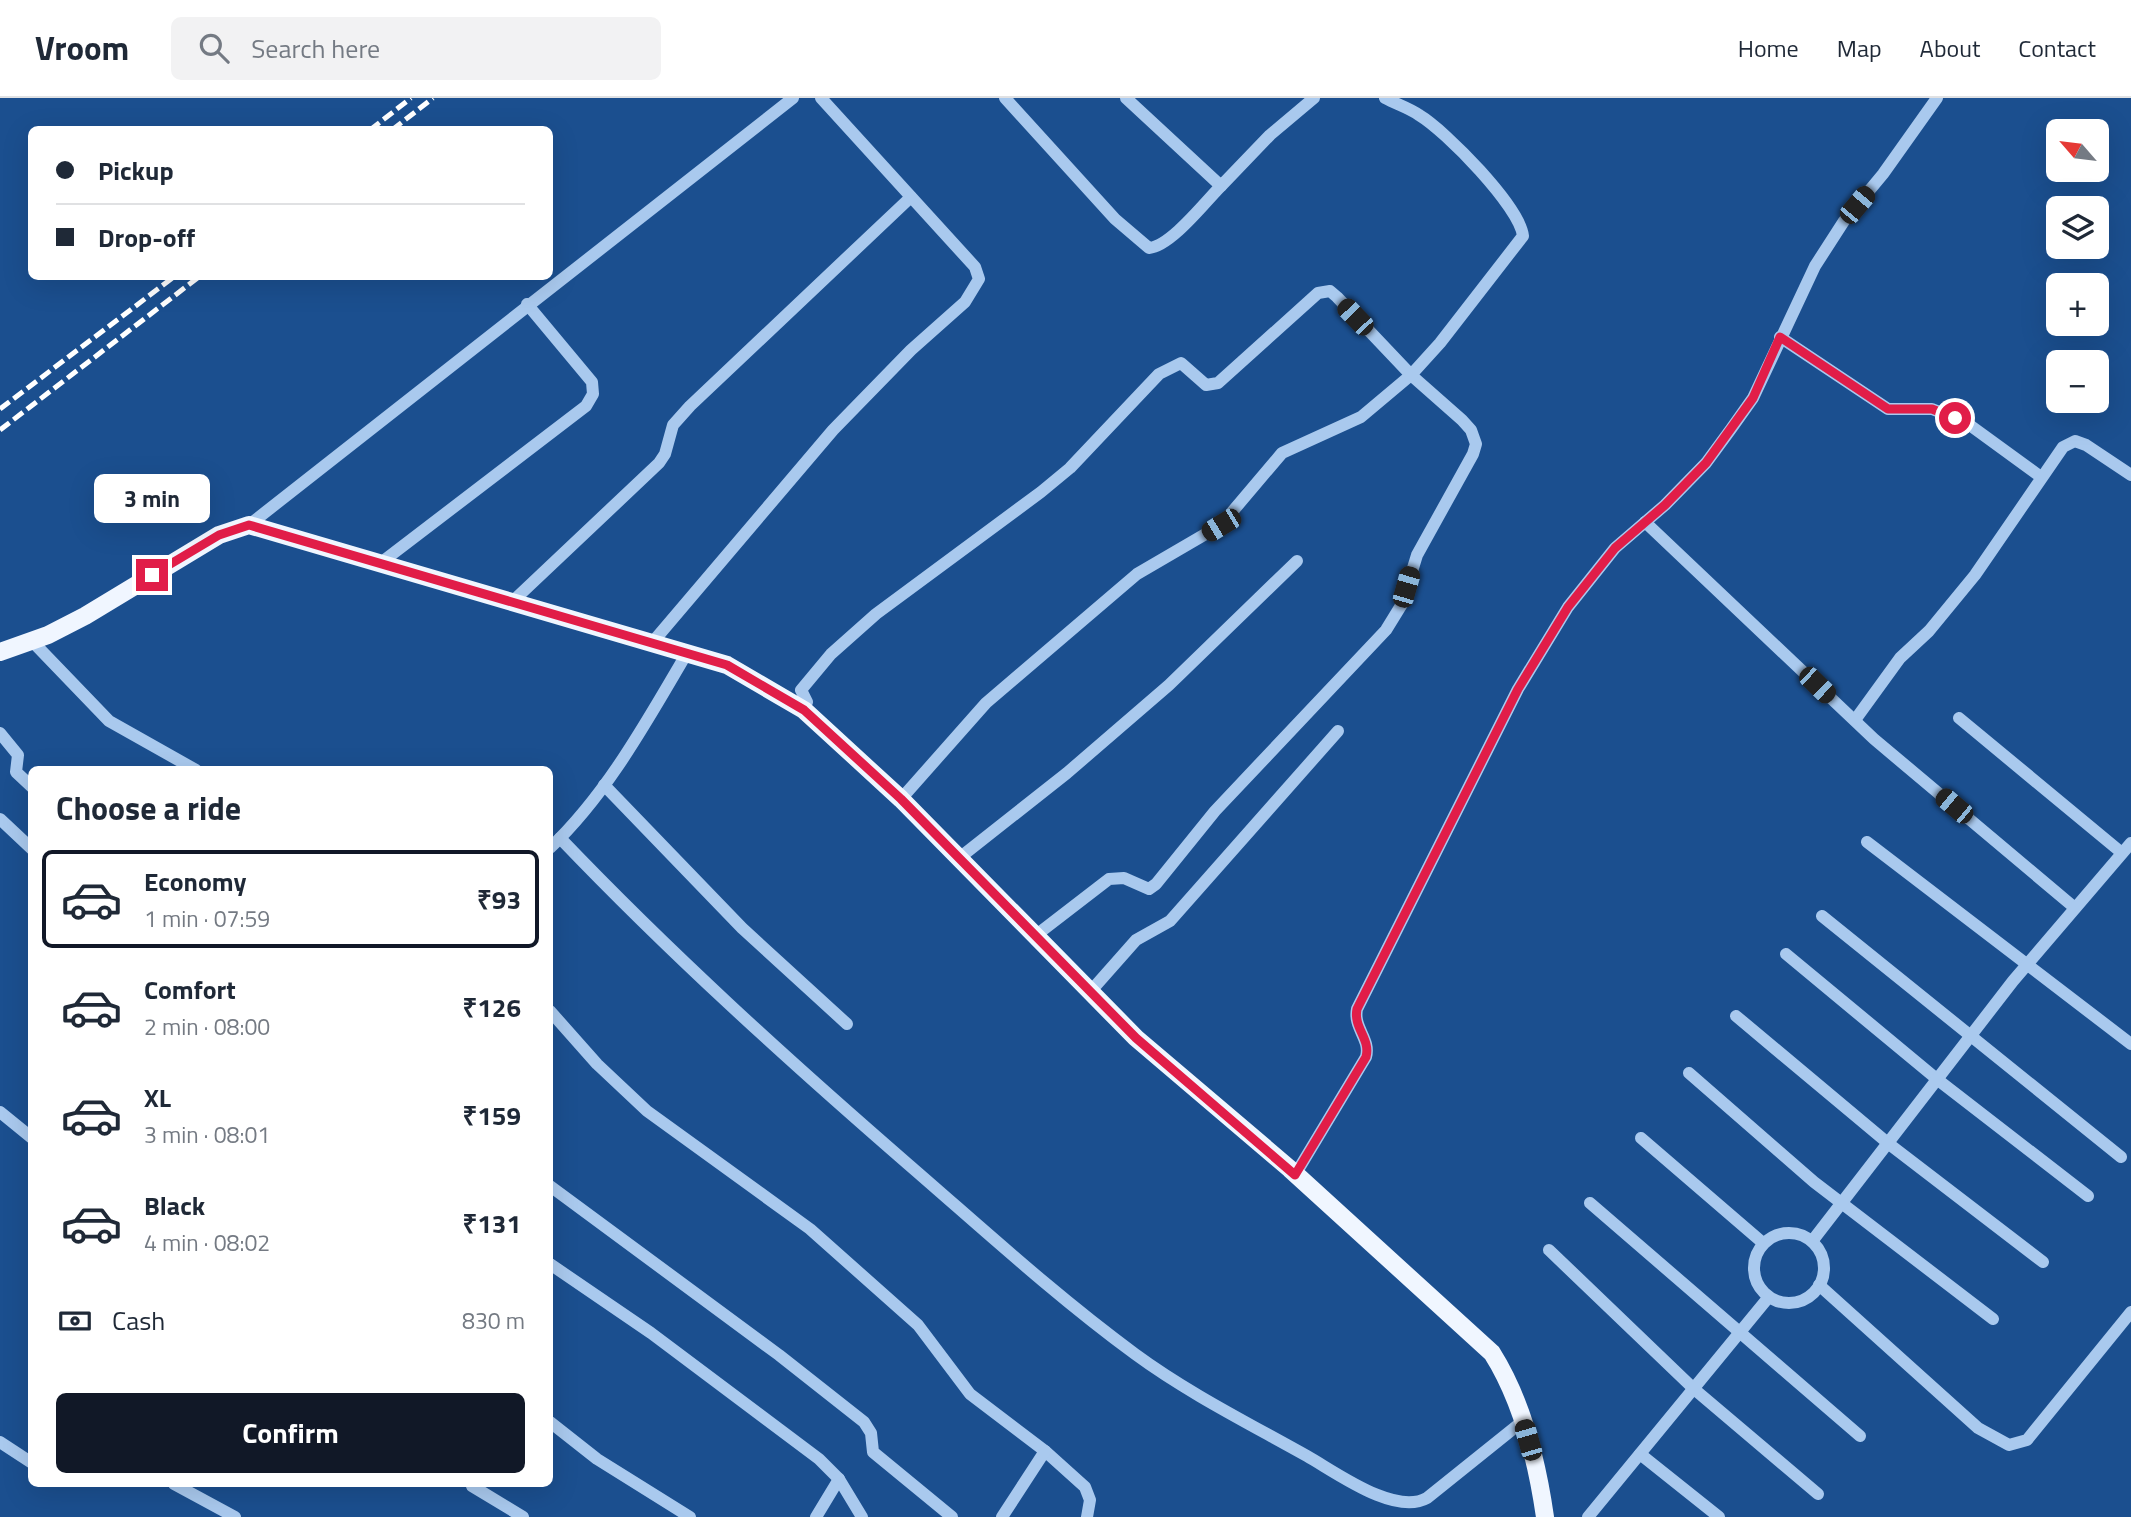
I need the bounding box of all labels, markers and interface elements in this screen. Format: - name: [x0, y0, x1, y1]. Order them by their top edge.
- search box: [171, 17, 661, 80]
- text: Vroom: [35, 23, 129, 73]
- icon: search: [195, 29, 233, 67]
- text: Search here: [251, 29, 380, 68]
- text: Home: [1738, 30, 1799, 66]
- text: Map: [1837, 30, 1882, 66]
- text: About: [1920, 30, 1980, 66]
- text: Contact: [2018, 30, 2096, 66]
- north arrow: [2046, 119, 2109, 182]
- map controls: [2046, 119, 2109, 413]
- text: Pickup: [98, 151, 174, 190]
- car: [1836, 182, 1879, 228]
- button: layers: [2046, 196, 2109, 259]
- text: Drop-off: [98, 218, 195, 257]
- button: +: [2046, 273, 2109, 336]
- car: [1333, 295, 1378, 339]
- button: −: [2046, 350, 2109, 413]
- route start: [1939, 402, 1971, 434]
- callout: 3 min: [94, 474, 210, 522]
- text: 3 min: [124, 481, 180, 516]
- car: [1198, 505, 1245, 545]
- route end: [136, 559, 168, 591]
- car: [1391, 564, 1422, 610]
- car: [1795, 663, 1840, 707]
- text: Choose a ride: [56, 784, 241, 832]
- car: [1932, 784, 1977, 828]
- text: Economy: [144, 862, 246, 901]
- icon: car: [60, 868, 123, 931]
- text: ₹93: [477, 880, 521, 919]
- text: 1 min · 07:59: [144, 901, 270, 936]
- text: Comfort: [144, 970, 236, 1009]
- icon: car: [60, 976, 123, 1039]
- text: ₹126: [462, 988, 521, 1027]
- text: 2 min · 08:00: [144, 1009, 270, 1044]
- text: XL: [144, 1078, 171, 1117]
- icon: car: [60, 1084, 123, 1147]
- text: ₹159: [462, 1096, 521, 1135]
- text: 3 min · 08:01: [144, 1117, 270, 1152]
- text: Black: [144, 1186, 205, 1225]
- icon: car: [60, 1192, 123, 1255]
- text: ₹131: [462, 1204, 521, 1243]
- text: 4 min · 08:02: [144, 1225, 270, 1260]
- text: Cash: [112, 1301, 165, 1340]
- icon: cash: [56, 1302, 94, 1340]
- text: 830 m: [462, 1303, 525, 1338]
- button: Confirm: [56, 1393, 525, 1473]
- car: [1513, 1417, 1544, 1463]

